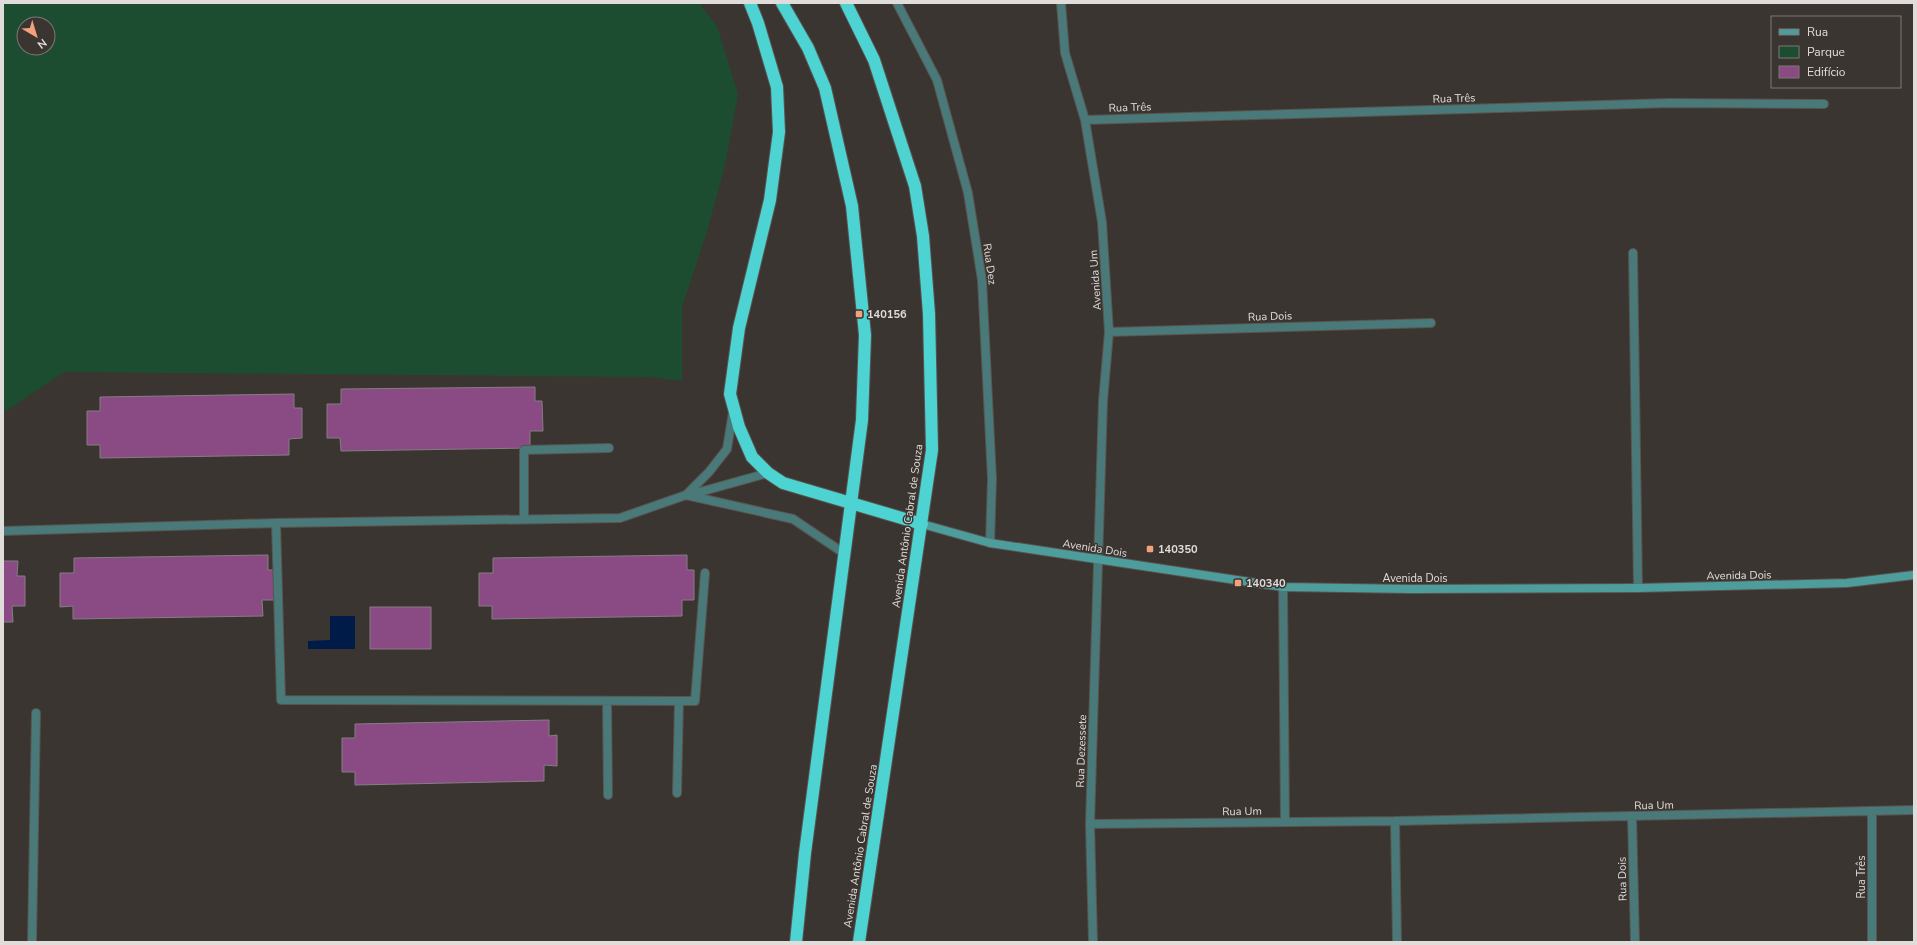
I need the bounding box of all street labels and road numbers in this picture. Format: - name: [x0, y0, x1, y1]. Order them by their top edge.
- street label: Rua Três: [1432, 90, 1476, 107]
- street label: Rua Três: [1108, 99, 1152, 116]
- street label: Rua Dez: [979, 243, 1000, 286]
- street label: Avenida Um: [1086, 249, 1105, 311]
- street label: Rua Dois: [1248, 308, 1292, 325]
- street label: Avenida Antônio Cabral de Souza: [889, 443, 926, 609]
- street label: Avenida Dois: [1062, 536, 1128, 561]
- street label: Avenida Dois: [1706, 567, 1772, 584]
- street label: Avenida Dois: [1382, 571, 1448, 586]
- street label: Rua Dezessete: [1073, 714, 1090, 788]
- street label: Avenida Antônio Cabral de Souza: [840, 763, 881, 929]
- street label: Rua Um: [1634, 798, 1674, 813]
- street label: Rua Um: [1222, 804, 1262, 819]
- street label: Rua Três: [1854, 856, 1869, 898]
- street label: Rua Dois: [1615, 857, 1630, 901]

